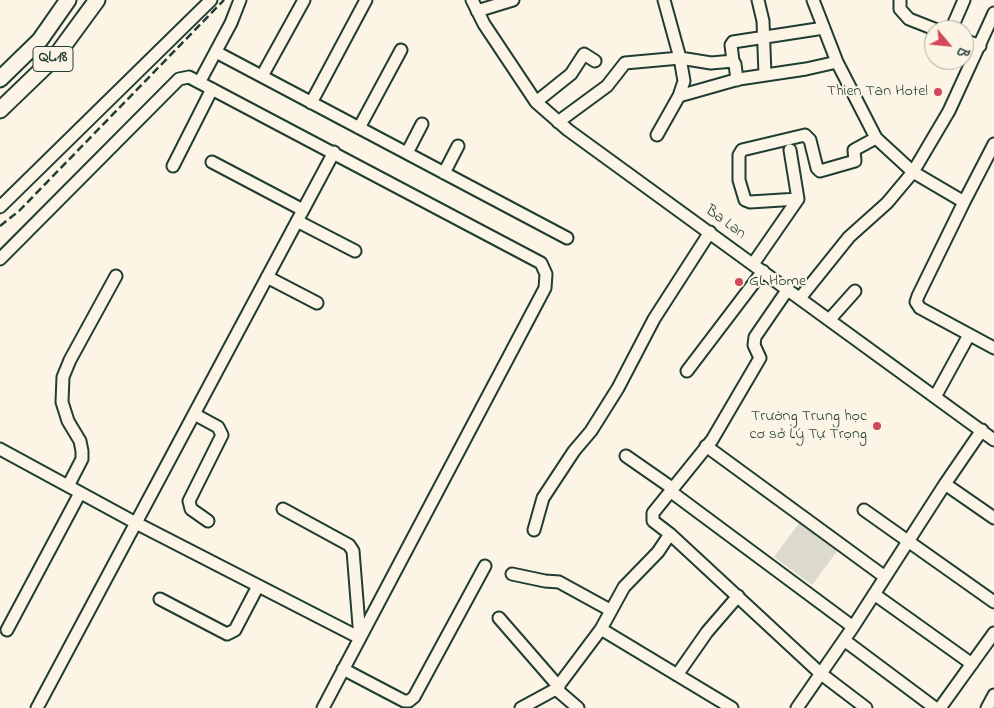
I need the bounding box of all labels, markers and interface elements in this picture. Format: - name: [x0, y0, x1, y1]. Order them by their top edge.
- north arrow: [924, 20, 974, 70]
- text: B: [950, 43, 973, 61]
- road number: QL.18: [33, 46, 73, 72]
- place label: Thien Tan Hotel: [827, 82, 928, 102]
- marker: Thien Tan Hotel: [932, 86, 944, 98]
- street label: Ba Lan: [701, 202, 749, 244]
- place label: GL Home: [749, 272, 806, 292]
- marker: GL Home: [733, 276, 745, 288]
- place label: Trường Trung học cơ sở Lý Tự Trọng: [749, 407, 867, 445]
- marker: Trường Trung học cơ sở Lý Tự Trọng: [871, 420, 883, 432]

